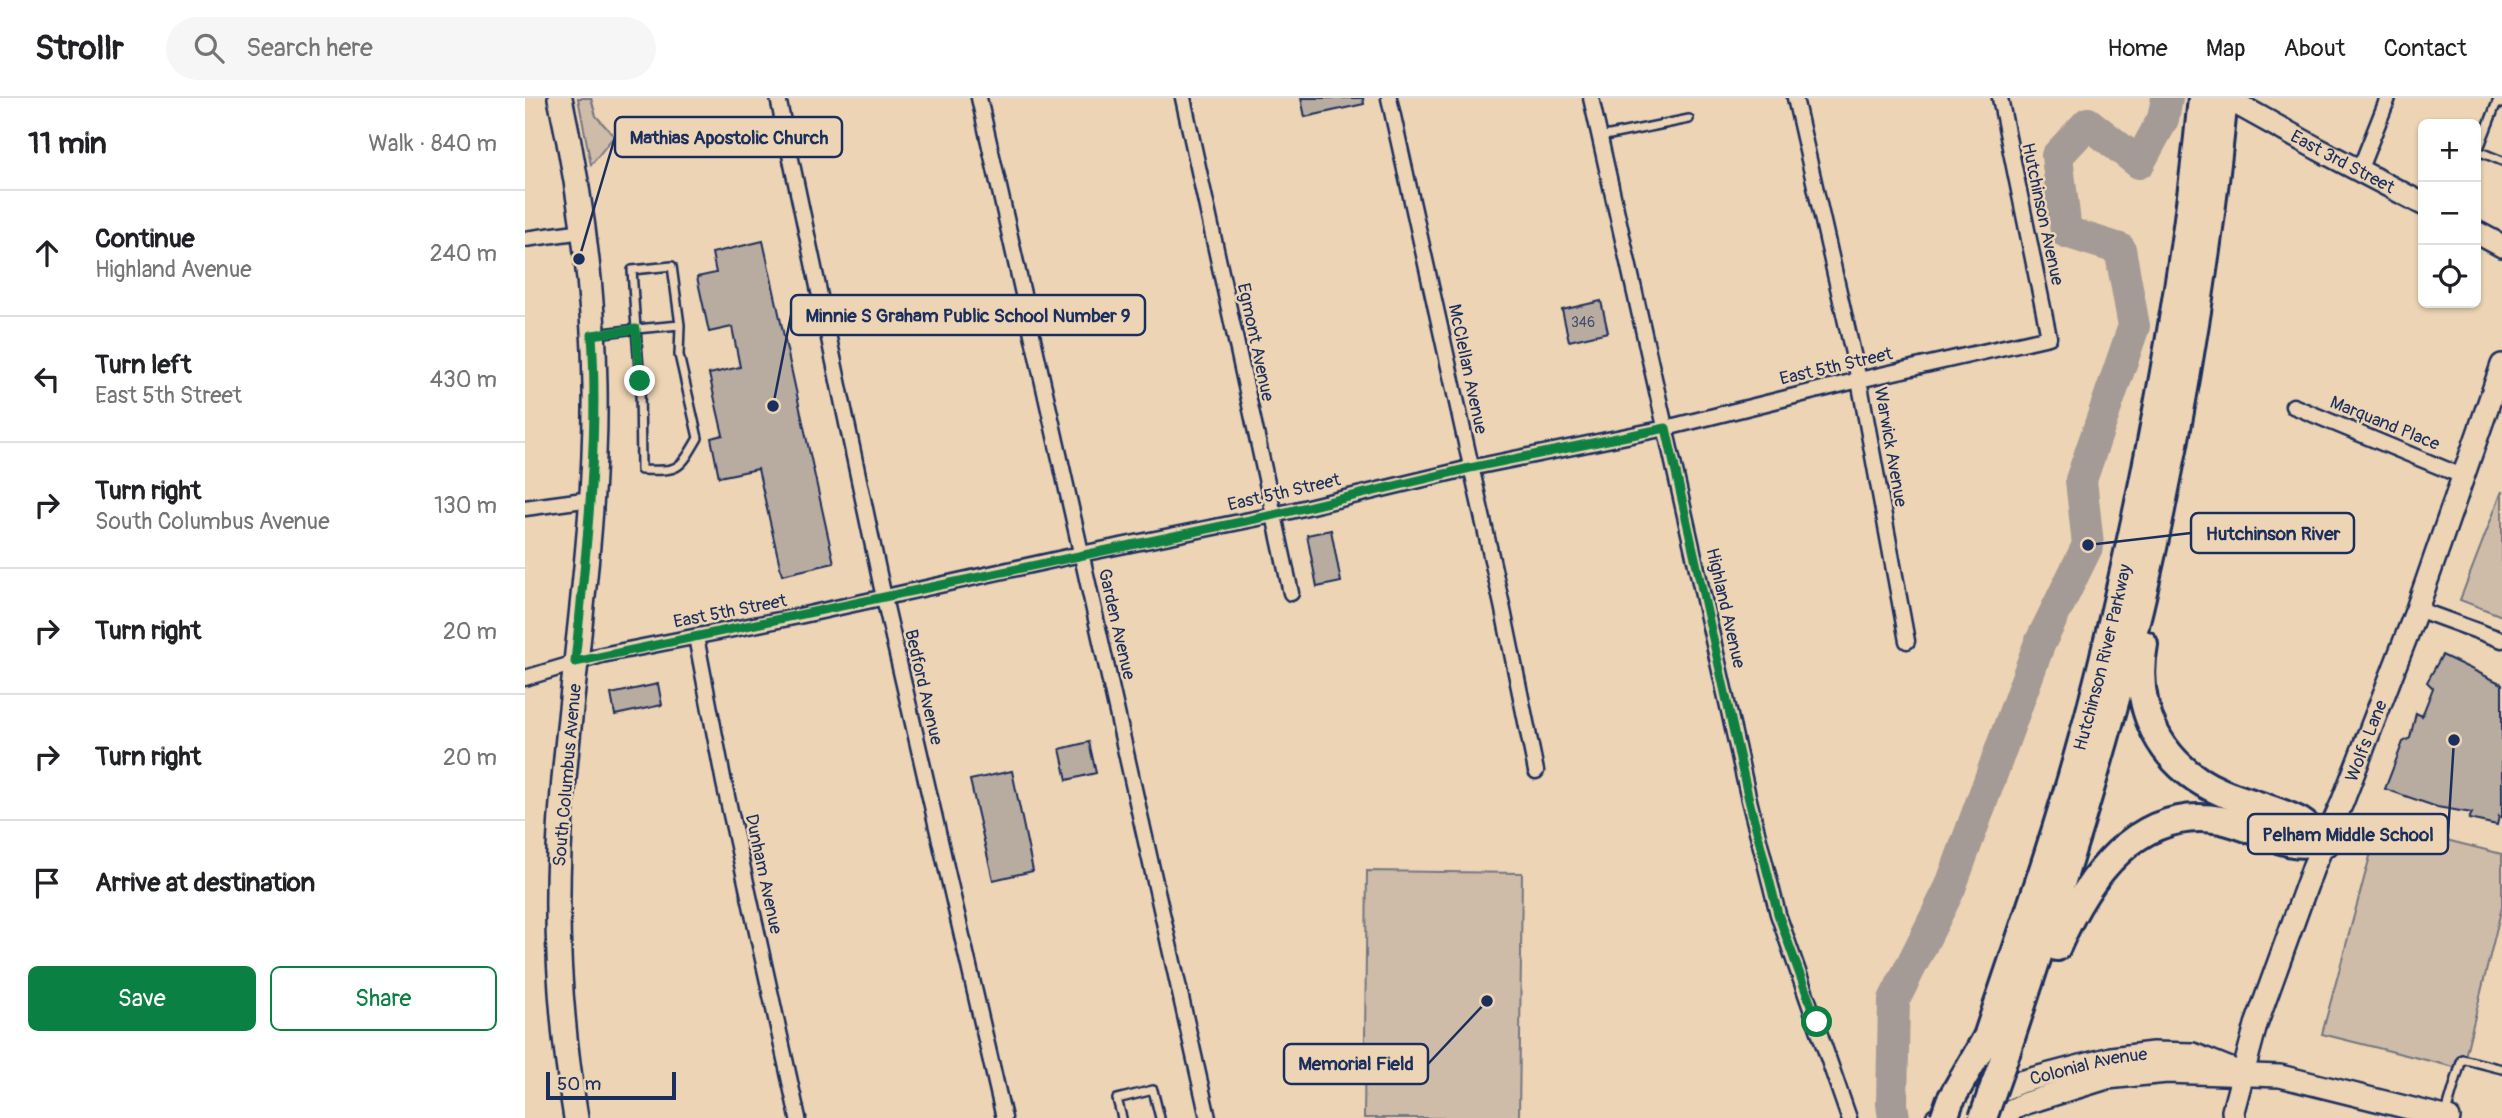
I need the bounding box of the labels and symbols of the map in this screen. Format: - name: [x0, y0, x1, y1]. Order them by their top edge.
- callout: Mathias Apostolic Church: [615, 117, 842, 157]
- street label: East 3rd Street: [2286, 125, 2399, 199]
- text: Mathias Apostolic Church: [630, 126, 828, 150]
- street label: Hutchinson Avenue: [2016, 141, 2069, 288]
- street label: Egmont Avenue: [1232, 281, 1279, 403]
- callout: Minnie S Graham Public School Number 9: [791, 295, 1145, 335]
- street label: McClellan Avenue: [1443, 302, 1493, 436]
- text: Minnie S Graham Public School Number 9: [805, 304, 1131, 328]
- house number: 346: [1571, 314, 1595, 331]
- street label: East 5th Street: [1777, 342, 1896, 391]
- route end: [624, 365, 655, 396]
- street label: Warwick Avenue: [1869, 385, 1912, 509]
- street label: Marquand Place: [2326, 391, 2443, 456]
- street label: East 5th Street: [1225, 468, 1344, 517]
- callout: Hutchinson River: [2191, 513, 2354, 553]
- text: Hutchinson River: [2206, 522, 2341, 546]
- street label: Highland Avenue: [1701, 546, 1751, 671]
- street label: Hutchinson River Parkway: [2069, 562, 2137, 753]
- street label: Garden Avenue: [1093, 566, 1140, 682]
- street label: East 5th Street: [671, 589, 790, 634]
- street label: Bedford Avenue: [899, 627, 948, 747]
- street label: South Columbus Avenue: [548, 682, 587, 867]
- street label: Wolfs Lane: [2340, 697, 2393, 785]
- street label: Dunham Avenue: [740, 812, 787, 936]
- callout: Pelham Middle School: [2248, 814, 2448, 854]
- text: Pelham Middle School: [2262, 823, 2434, 847]
- route start: [1801, 1006, 1832, 1037]
- street label: Colonial Avenue: [2027, 1043, 2149, 1091]
- callout: Memorial Field: [1284, 1044, 1428, 1084]
- text: Memorial Field: [1298, 1052, 1414, 1076]
- scale bar: [546, 1069, 675, 1101]

